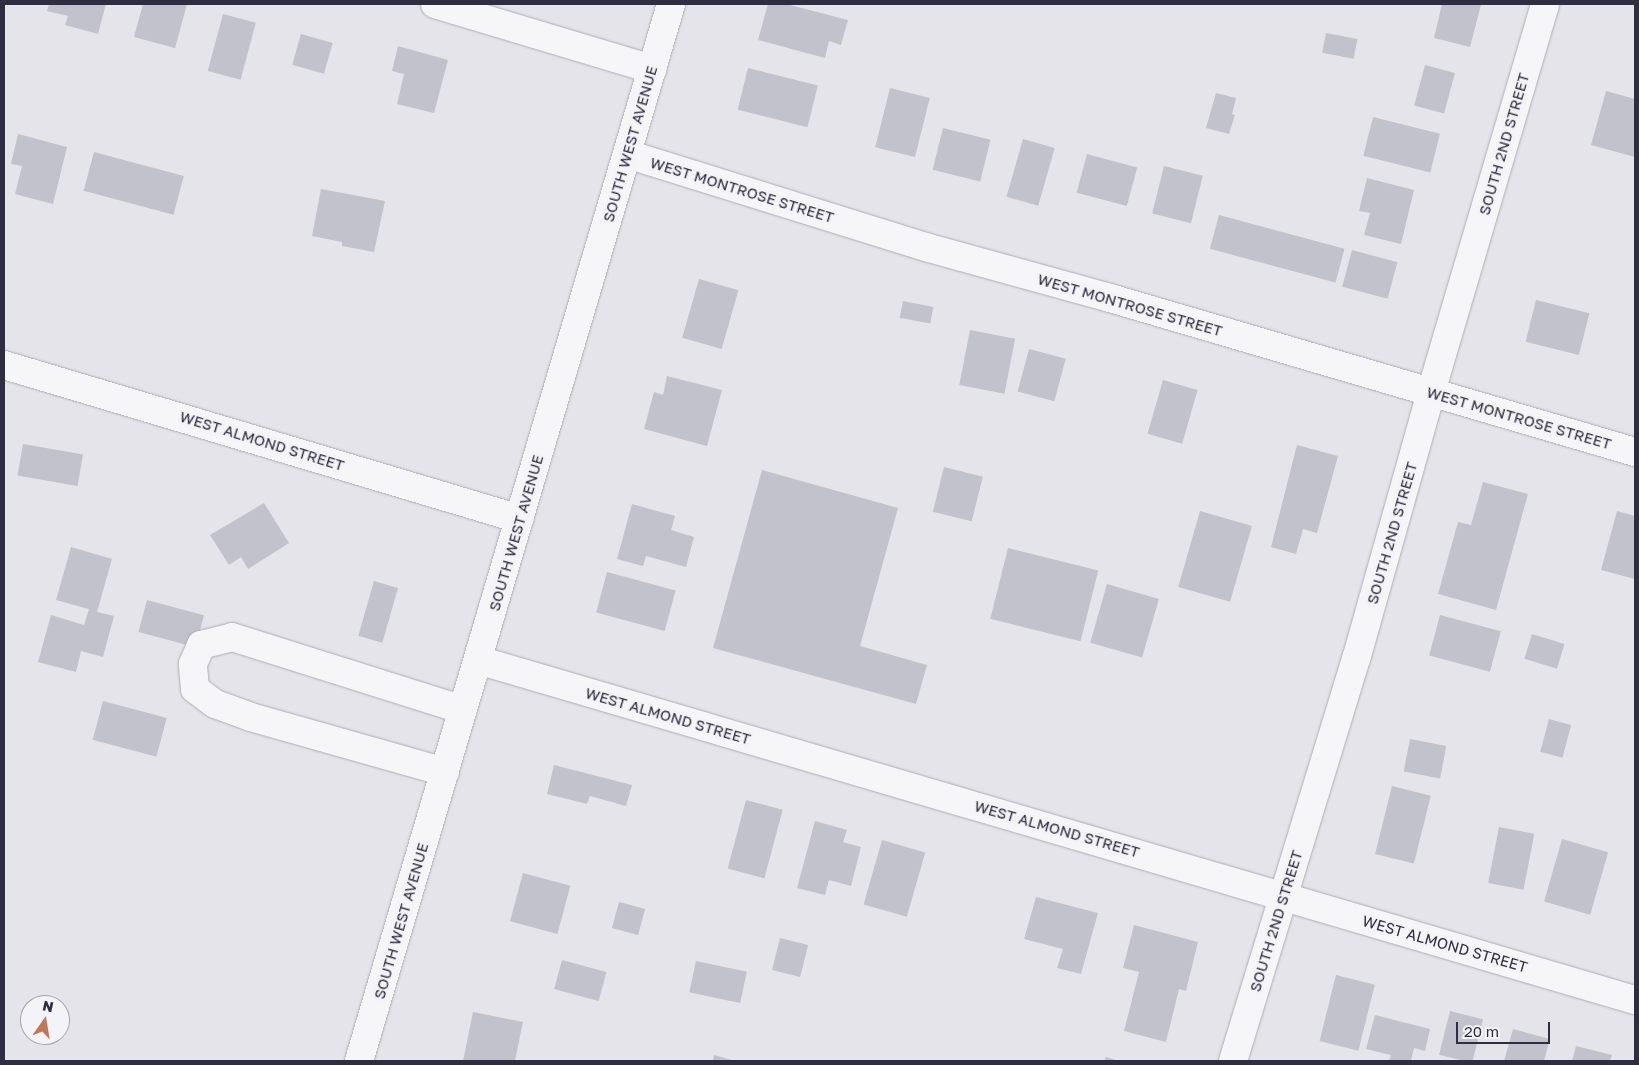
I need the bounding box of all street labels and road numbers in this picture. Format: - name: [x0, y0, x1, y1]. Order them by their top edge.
- street label: SOUTH WEST AVENUE: [599, 64, 661, 224]
- street label: SOUTH 2ND STREET: [1475, 71, 1533, 217]
- street label: WEST MONTROSE STREET: [648, 153, 836, 227]
- street label: WEST MONTROSE STREET: [1036, 270, 1224, 340]
- street label: WEST MONTROSE STREET: [1425, 383, 1613, 453]
- street label: WEST ALMOND STREET: [178, 407, 346, 475]
- street label: SOUTH WEST AVENUE: [485, 453, 547, 613]
- street label: SOUTH 2ND STREET: [1363, 460, 1421, 606]
- street label: WEST ALMOND STREET: [583, 684, 753, 748]
- street label: WEST ALMOND STREET: [972, 797, 1142, 861]
- street label: SOUTH WEST AVENUE: [370, 841, 432, 1001]
- street label: SOUTH 2ND STREET: [1246, 848, 1306, 994]
- street label: WEST ALMOND STREET: [1360, 912, 1530, 976]

